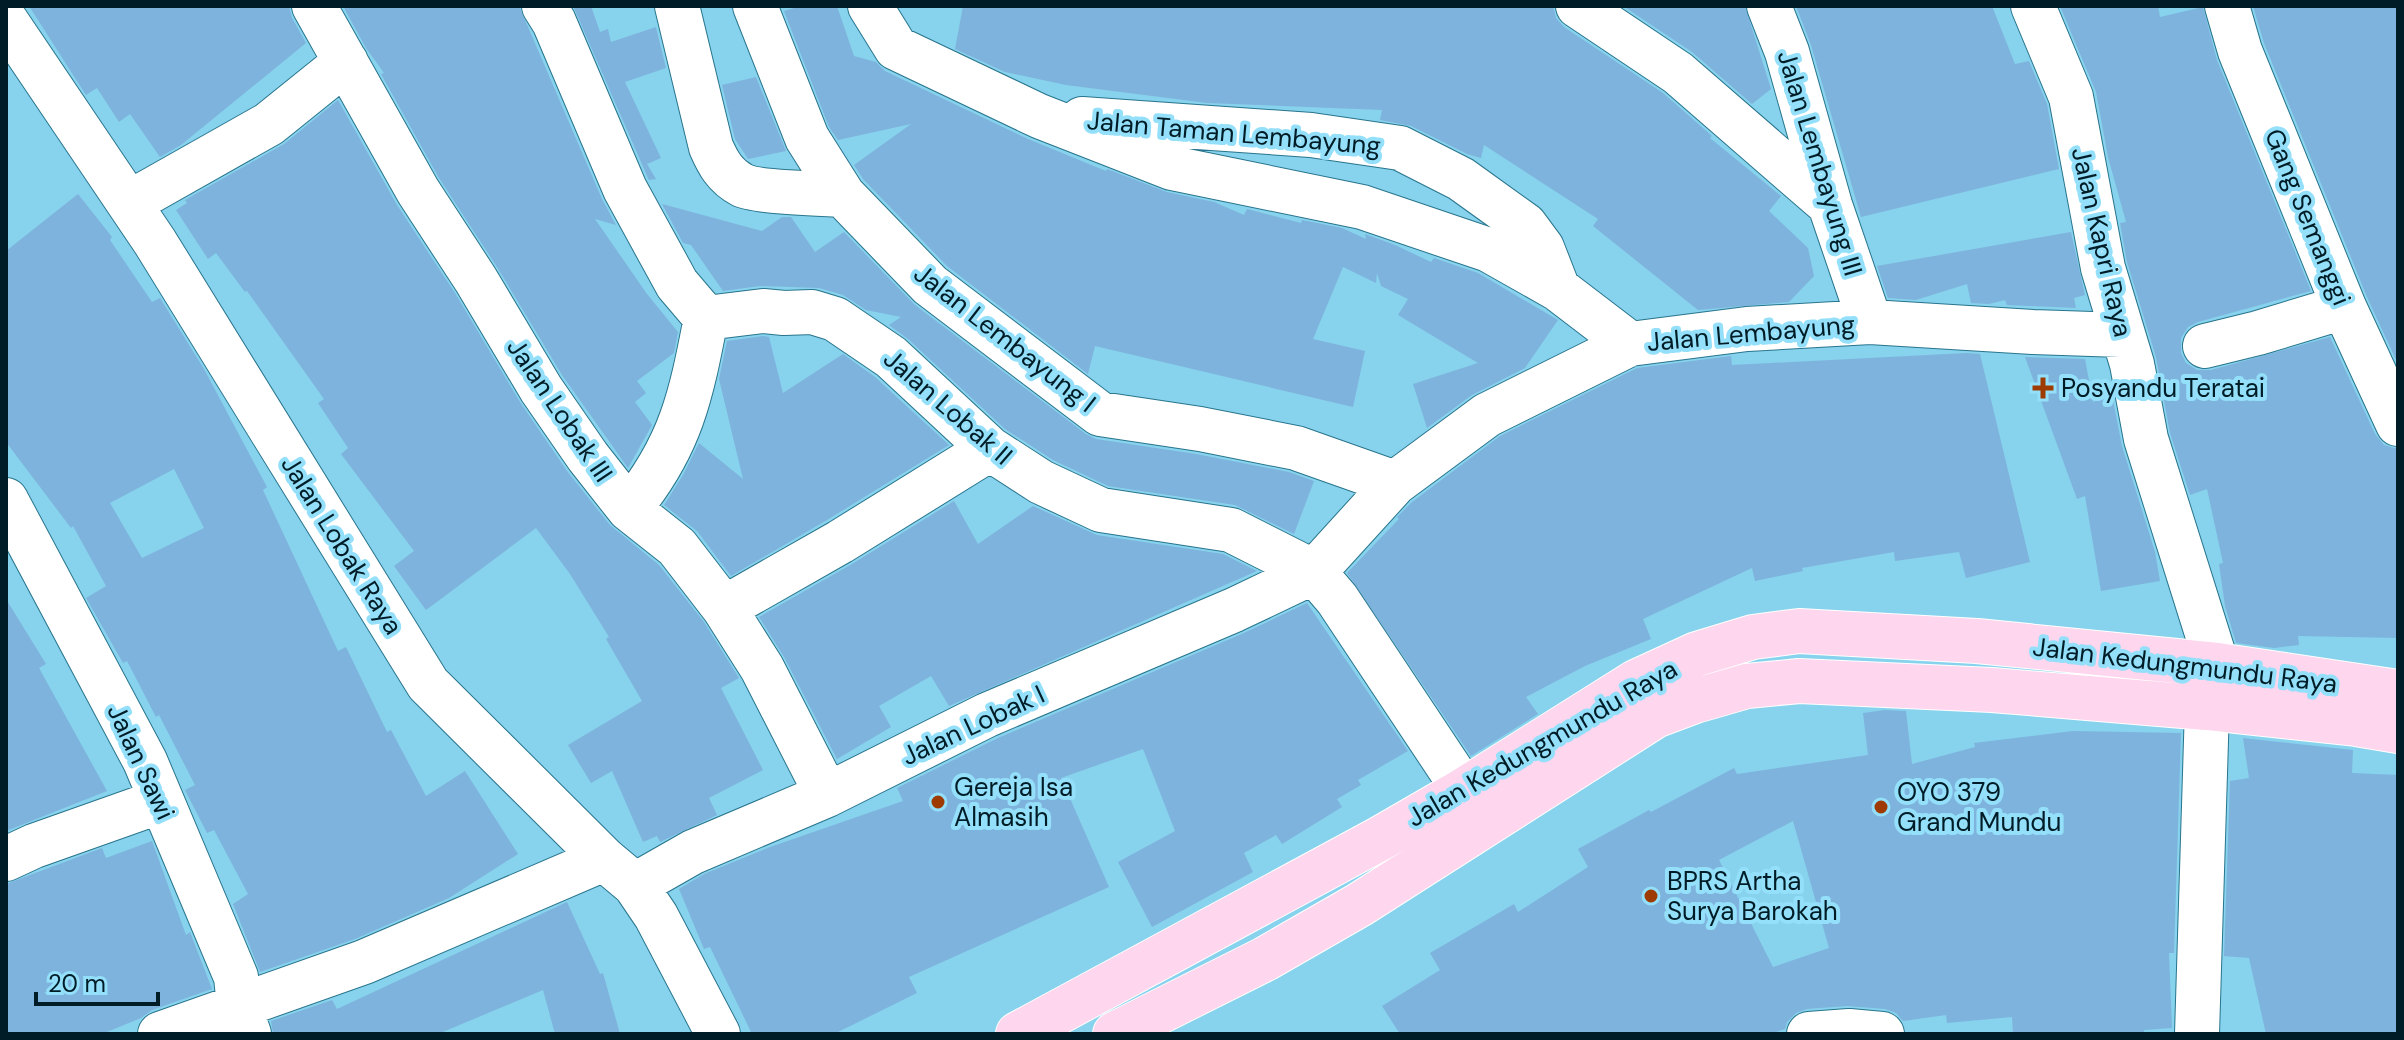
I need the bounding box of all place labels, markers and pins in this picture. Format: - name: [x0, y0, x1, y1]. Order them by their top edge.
- place label: Posyandu Teratai: [2061, 371, 2265, 405]
- marker: Posyandu Teratai: [2032, 377, 2054, 399]
- place label: Gereja Isa Almasih: [954, 770, 1073, 834]
- place label: OYO 379 Grand Mundu: [1897, 775, 2062, 839]
- marker: Gereja Isa Almasih: [929, 793, 947, 811]
- marker: OYO 379 Grand Mundu: [1872, 798, 1890, 816]
- place label: BPRS Artha Surya Barokah: [1667, 864, 1838, 928]
- marker: BPRS Artha Surya Barokah: [1642, 887, 1660, 905]

